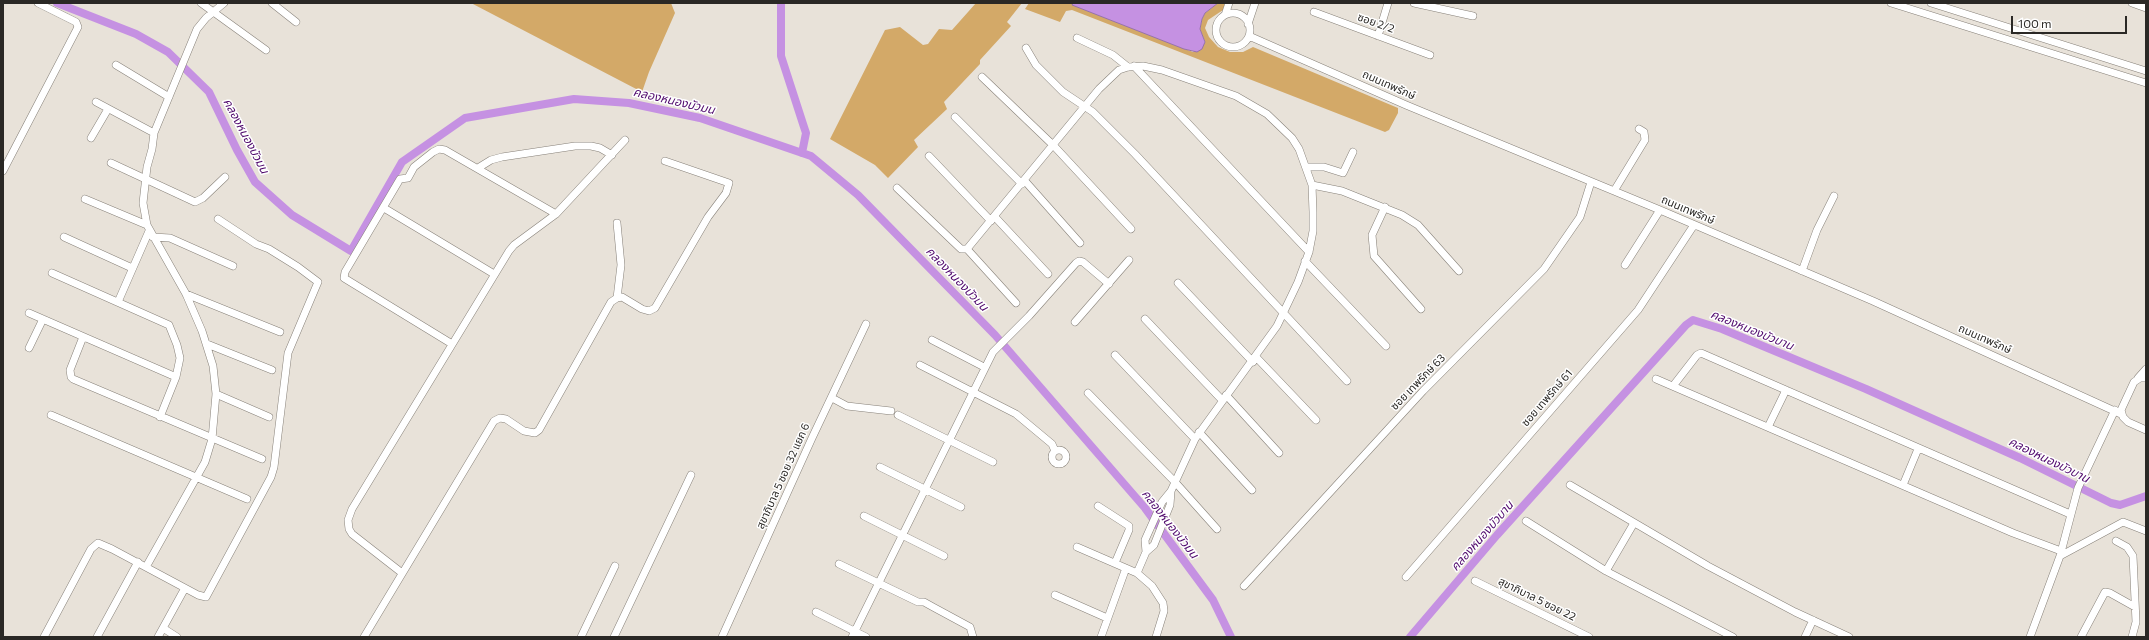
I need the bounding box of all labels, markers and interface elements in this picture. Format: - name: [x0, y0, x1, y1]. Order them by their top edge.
- scale bar: [2013, 8, 2129, 34]
- street label: ซอย 2/2: [1356, 10, 1396, 36]
- text: 100 m: [2018, 16, 2052, 30]
- street label: ถนนเทพรักษ์: [1360, 67, 1418, 103]
- water label: คลองหนองบัวมน: [632, 85, 716, 117]
- water label: คลองหนองบัวมน: [220, 96, 272, 176]
- street label: ถนนเทพรักษ์: [1659, 193, 1717, 227]
- water label: คลองหนองบัวมน: [923, 244, 991, 314]
- water label: คลองหนองบัวบาน: [1709, 307, 1795, 353]
- street label: ถนนเทพรักษ์: [1956, 321, 2014, 357]
- street label: ซอย เทพรักษ์ 63: [1388, 351, 1448, 413]
- street label: ซอย เทพรักษ์ 61: [1519, 367, 1575, 429]
- street label: สุขาภิบาล 5 ซอย 32 แยก 6: [754, 421, 812, 531]
- water label: คลองหนองบัวบาน: [2006, 434, 2092, 486]
- water label: คลองหนองบัวมน: [1139, 487, 1201, 561]
- water label: คลองหนองบัวบาน: [1448, 498, 1516, 574]
- street label: สุขาภิบาล 5 ซอย 22: [1496, 575, 1578, 623]

